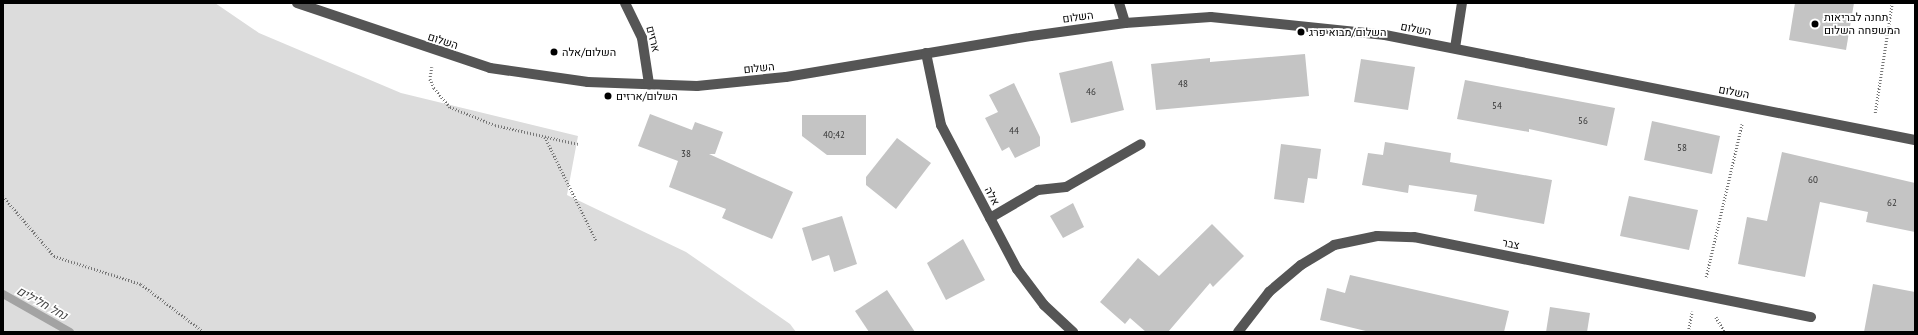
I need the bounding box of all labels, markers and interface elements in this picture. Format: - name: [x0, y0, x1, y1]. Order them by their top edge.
- street label: השלום: [1062, 8, 1094, 26]
- place label: תחנה לבריאות המשפחה השלום: [1824, 11, 1900, 37]
- marker: תחנה לבריאות המשפחה השלום: [1809, 18, 1821, 30]
- street label: השלום: [1399, 20, 1433, 38]
- street label: ארזים: [643, 24, 663, 54]
- place label: השלום/מבוא פרג: [1309, 25, 1387, 39]
- marker: השלום/מבוא פרג: [1296, 27, 1306, 37]
- street label: השלום: [426, 30, 460, 52]
- place label: השלום/אלה: [562, 45, 616, 59]
- marker: השלום/אלה: [549, 47, 559, 57]
- street label: השלום: [743, 60, 775, 76]
- house number: 48: [1178, 79, 1188, 89]
- street label: השלום: [1717, 83, 1751, 101]
- house number: 46: [1086, 87, 1096, 97]
- place label: השלום/ארזים: [616, 89, 678, 103]
- marker: השלום/ארזים: [603, 91, 613, 101]
- house number: 54: [1492, 101, 1502, 111]
- house number: 56: [1578, 116, 1588, 126]
- house number: 44: [1009, 126, 1019, 136]
- house number: 40;42: [823, 130, 845, 140]
- house number: 58: [1677, 143, 1687, 153]
- house number: 38: [681, 149, 691, 159]
- house number: 60: [1808, 175, 1818, 185]
- street label: אלה: [982, 184, 1002, 208]
- house number: 62: [1887, 198, 1897, 208]
- street label: צבר: [1501, 236, 1521, 252]
- water label: נחל חלילים: [14, 283, 70, 323]

